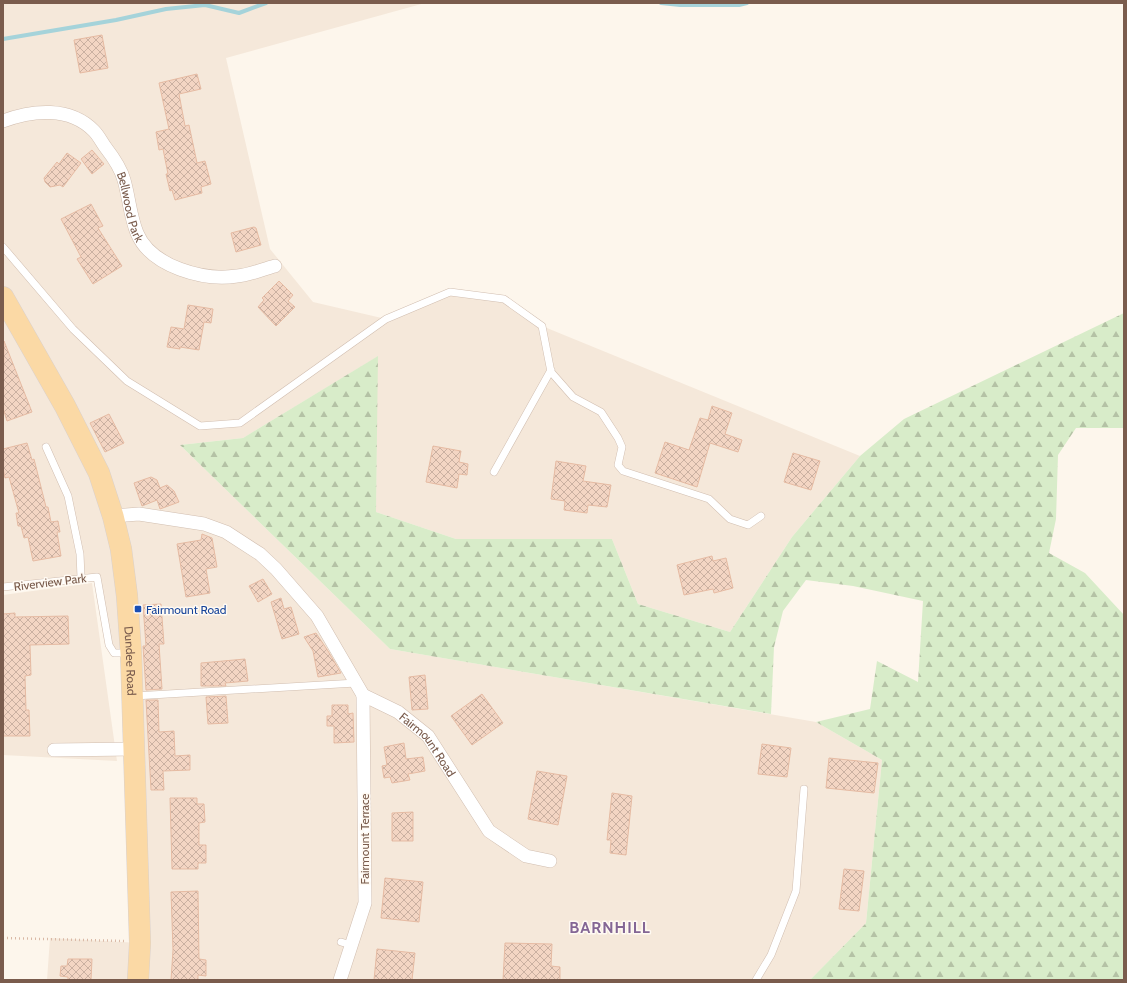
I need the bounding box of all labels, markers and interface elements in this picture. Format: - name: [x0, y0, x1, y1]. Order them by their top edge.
- street label: Bellwood Park: [114, 169, 148, 245]
- street label: Riverview Park: [13, 570, 88, 594]
- place label: Fairmount Road: [146, 602, 227, 617]
- marker: Fairmount Road: [133, 604, 143, 614]
- street label: Dundee Road: [122, 626, 140, 696]
- street label: Fairmount Road: [397, 709, 459, 779]
- street label: Fairmount Terrace: [357, 794, 372, 884]
- district label: BARNHILL: [569, 918, 651, 937]

